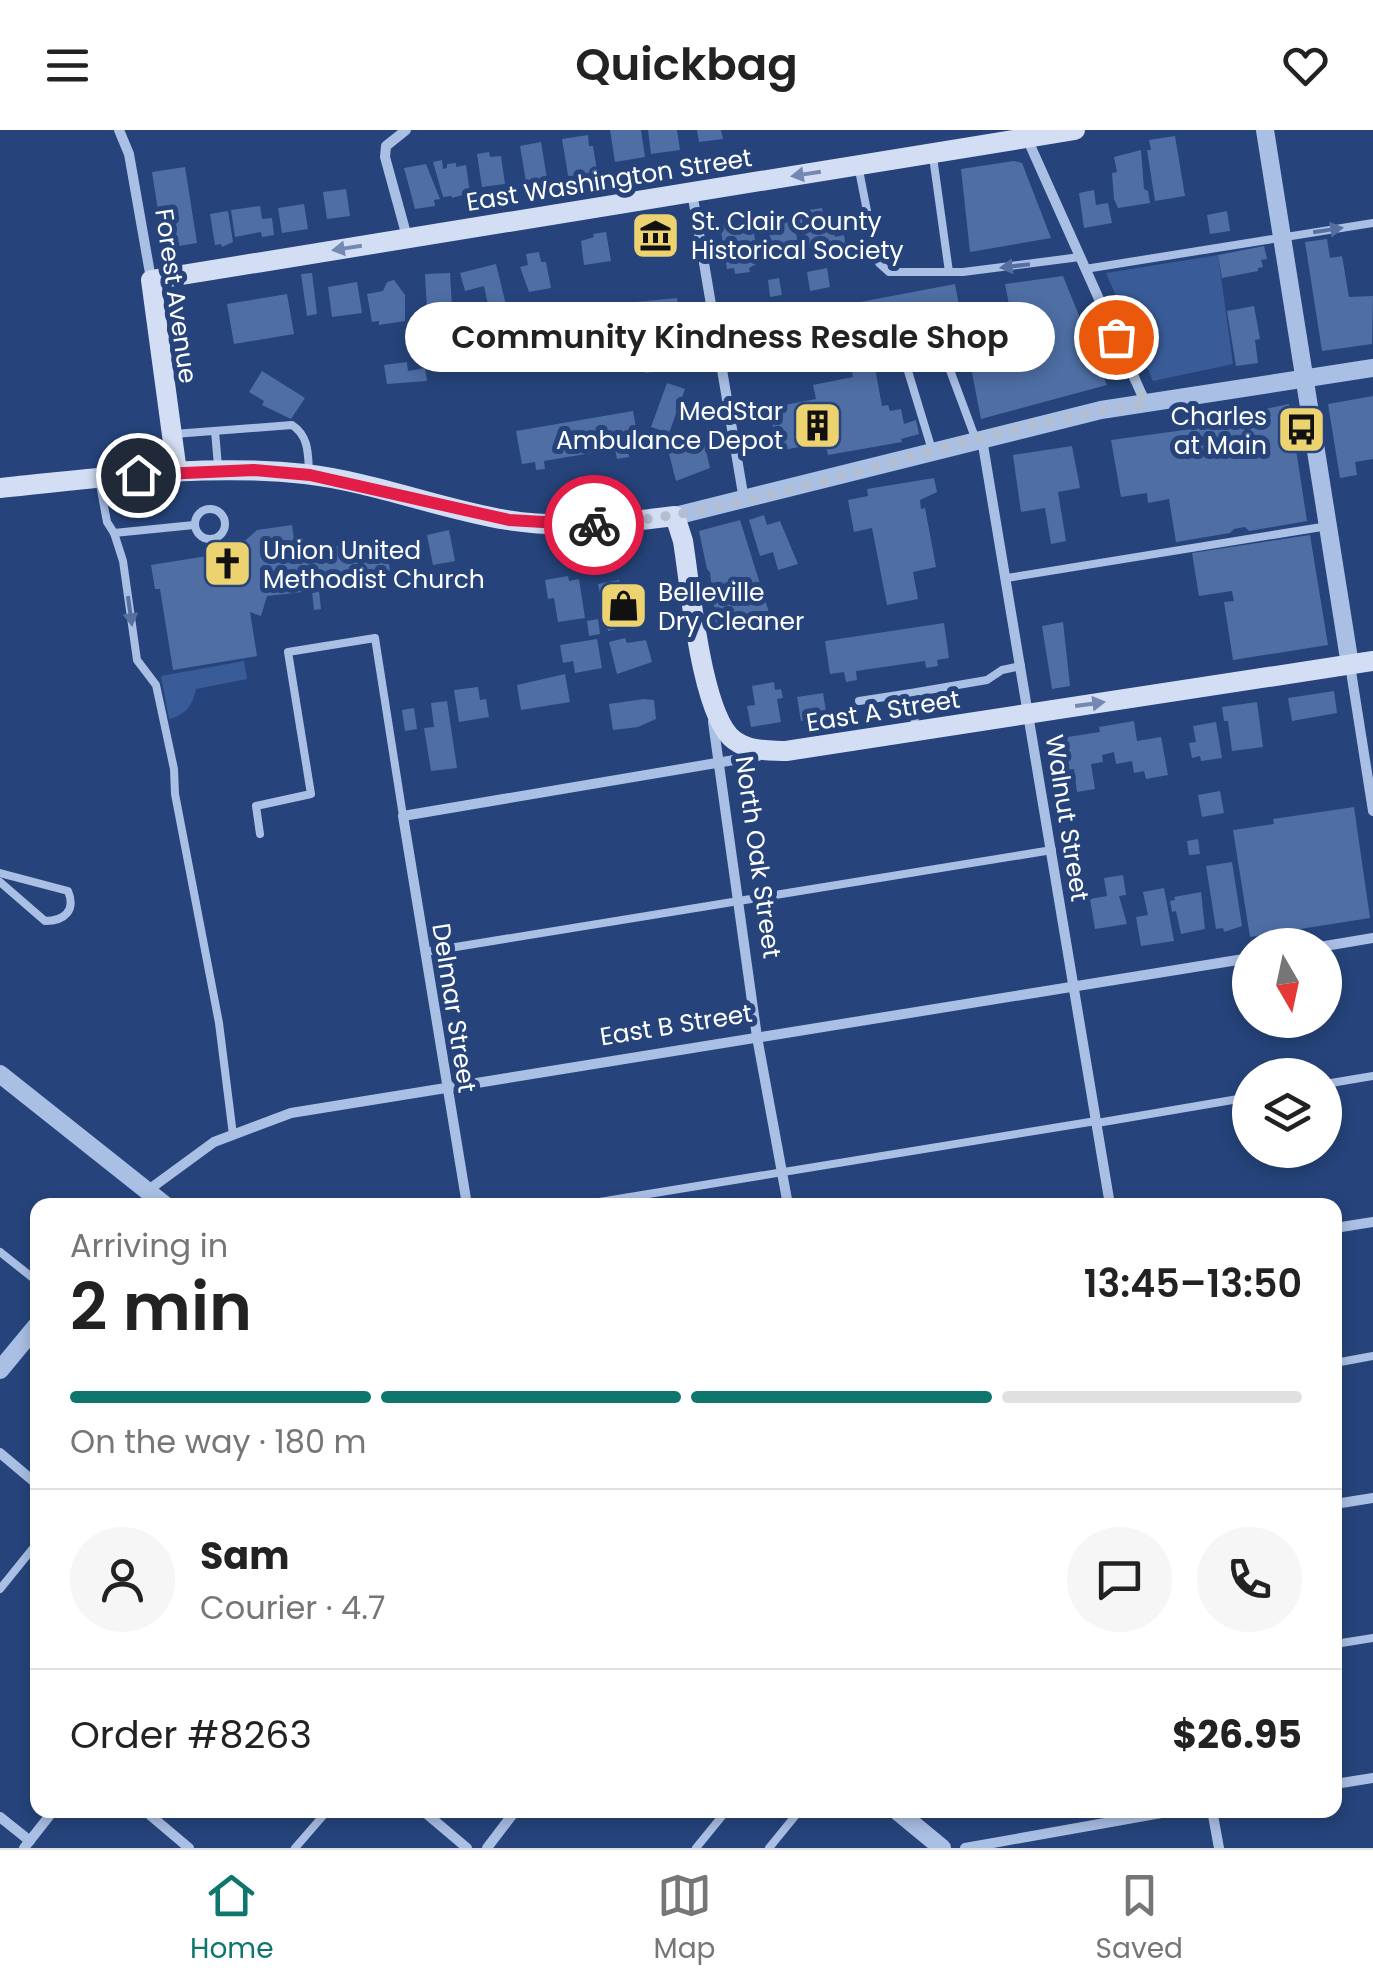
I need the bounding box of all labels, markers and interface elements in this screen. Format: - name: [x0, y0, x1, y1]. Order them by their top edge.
- text: Quickbag: [575, 33, 798, 96]
- icon: menu: [40, 38, 95, 93]
- icon: heart: [1278, 38, 1333, 93]
- street label: East Washington Street: [464, 140, 754, 220]
- one-way arrow: [790, 166, 821, 182]
- place label: St. Clair County Historical Society: [691, 204, 904, 268]
- street label: Forest Avenue: [146, 206, 206, 386]
- museum icon: St. Clair County Historical Society: [630, 209, 682, 261]
- one-way arrow: [1312, 221, 1344, 237]
- one-way arrow: [331, 241, 362, 256]
- one-way arrow: [998, 258, 1030, 274]
- pin: [1074, 295, 1159, 380]
- callout: Community Kindness Resale Shop: [406, 302, 1056, 372]
- icon: bag: [1089, 310, 1144, 365]
- text: Community Kindness Resale Shop: [451, 314, 1009, 359]
- place label: MedStar Ambulance Depot: [556, 394, 783, 458]
- building icon: MedStar Ambulance Depot: [792, 399, 844, 451]
- place label: Charles at Main: [1171, 399, 1267, 463]
- bus stop icon: Charles at Main: [1276, 404, 1328, 456]
- pin: [96, 433, 181, 518]
- icon: home: [111, 448, 166, 503]
- courier: [544, 475, 644, 575]
- icon: bike: [567, 498, 622, 553]
- place label: Union United Methodist Church: [263, 533, 485, 597]
- church icon: Union United Methodist Church: [202, 538, 254, 590]
- place label: Belleville Dry Cleaner: [658, 575, 804, 639]
- shop icon: Belleville Dry Cleaner: [597, 580, 649, 632]
- one-way arrow: [122, 596, 138, 628]
- street label: East A Street: [804, 682, 962, 740]
- one-way arrow: [1075, 696, 1106, 711]
- street label: Walnut Street: [1037, 732, 1097, 904]
- street label: North Oak Street: [726, 754, 790, 960]
- street label: Delmar Street: [423, 921, 485, 1095]
- north arrow: [1232, 928, 1342, 1038]
- map controls: [1232, 928, 1342, 1168]
- street label: East B Street: [597, 996, 755, 1054]
- button: layers: [1232, 1058, 1342, 1168]
- text: Arriving in: [70, 1223, 228, 1268]
- text: 13:45–13:50: [1084, 1257, 1302, 1310]
- text: 2 min: [70, 1262, 252, 1353]
- text: On the way · 180 m: [70, 1419, 366, 1464]
- button: person: [70, 1527, 175, 1632]
- button: chat: [1067, 1527, 1172, 1632]
- button: phone: [1197, 1527, 1302, 1632]
- text: Sam: [200, 1529, 289, 1582]
- text: Courier · 4.7: [200, 1585, 385, 1630]
- text: Order #8263: [70, 1708, 312, 1761]
- text: $26.95: [1172, 1708, 1302, 1761]
- tab: Home: [190, 1868, 274, 1970]
- tab: Map: [654, 1868, 716, 1970]
- tab: Saved: [1096, 1868, 1183, 1970]

